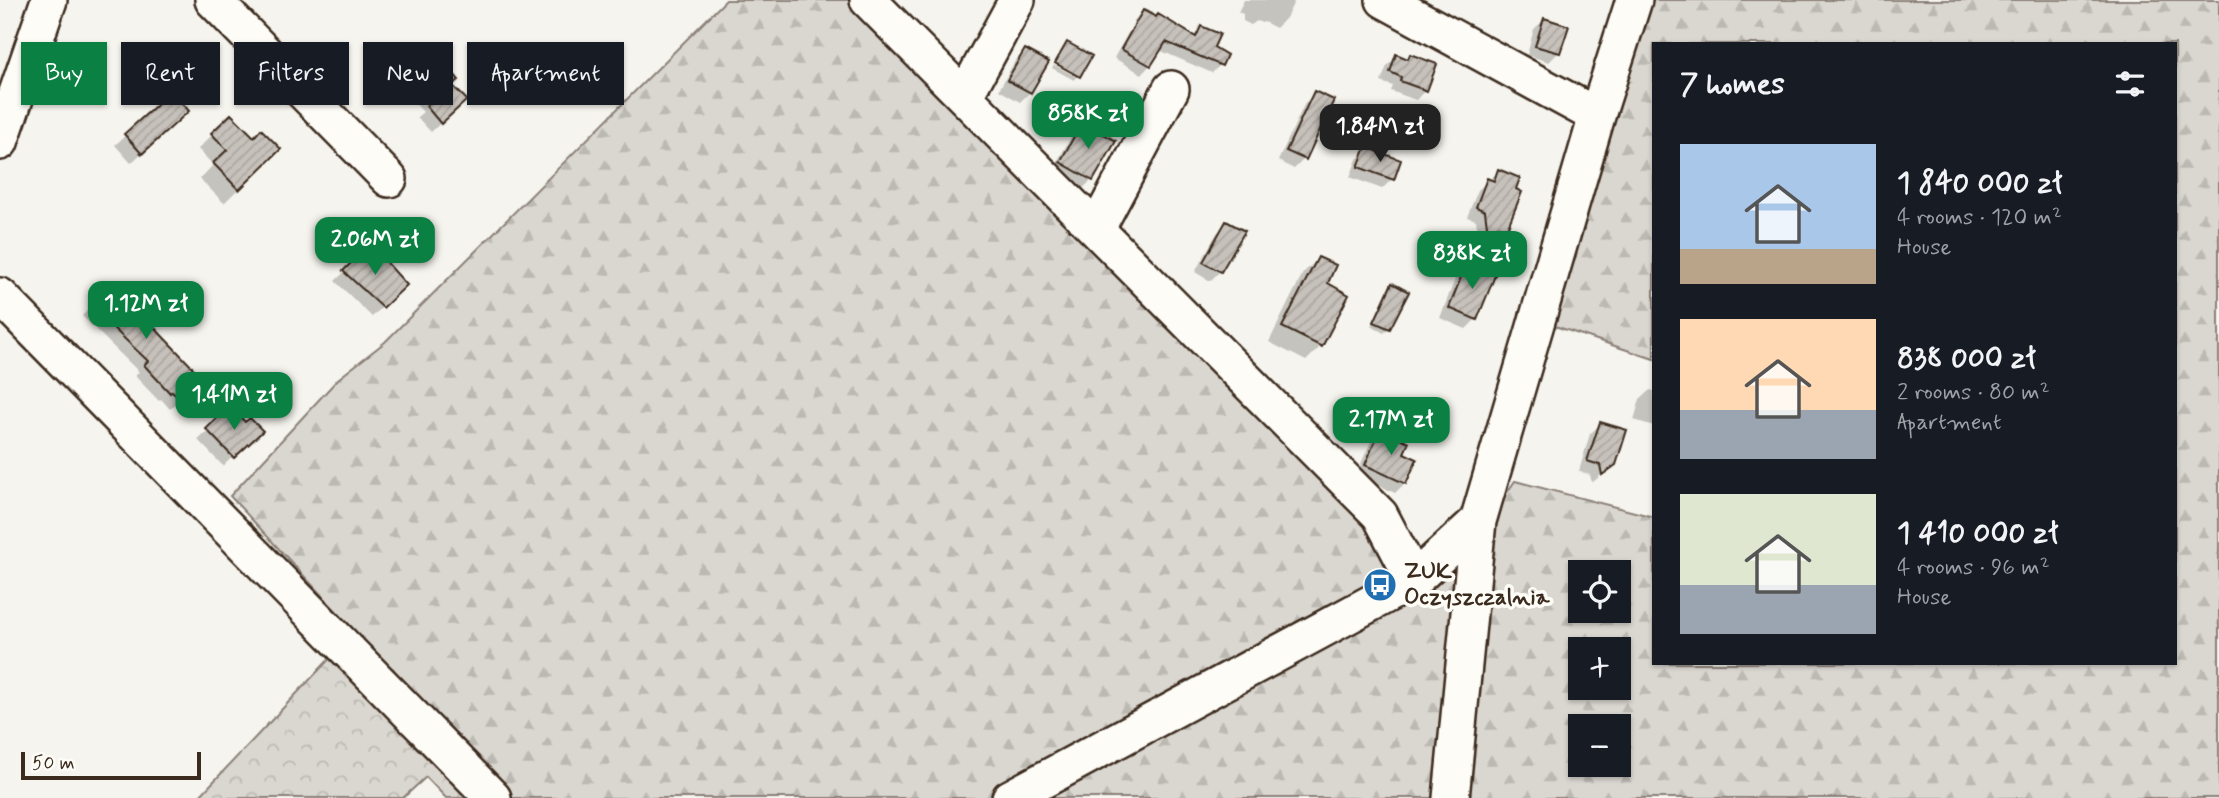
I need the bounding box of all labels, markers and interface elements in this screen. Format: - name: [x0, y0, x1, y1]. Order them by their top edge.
- chip: Buy: [21, 42, 107, 105]
- chip: Rent: [121, 42, 220, 105]
- chip: Filters: [234, 42, 349, 105]
- chip: New: [363, 42, 453, 105]
- chip: Apartment: [467, 42, 624, 105]
- text: 7 homes: [1680, 65, 1785, 104]
- icon: filters: [2111, 65, 2149, 103]
- pin: 858K zł: [1023, 92, 1153, 151]
- text: 858K zł: [1048, 99, 1128, 129]
- pin: 1.84M zł: [1308, 104, 1452, 164]
- text: 1.84M zł: [1336, 112, 1424, 142]
- text: 1 840 000 zł: [1897, 164, 2063, 203]
- icon: home: [1736, 172, 1820, 256]
- text: 4 rooms · 120 m²: [1897, 203, 2062, 233]
- pin: 2.06M zł: [303, 218, 447, 277]
- text: 2.06M zł: [331, 225, 419, 255]
- pin: 838K zł: [1407, 232, 1537, 291]
- text: House: [1897, 233, 1951, 263]
- text: 838K zł: [1433, 239, 1511, 269]
- pin: 1.12M zł: [74, 282, 218, 341]
- text: 1.12M zł: [104, 289, 188, 319]
- text: 838 000 zł: [1897, 339, 2036, 378]
- icon: home: [1736, 347, 1820, 431]
- pin: 1.41M zł: [162, 372, 306, 432]
- text: 2 rooms · 80 m²: [1897, 378, 2050, 408]
- text: 1.41M zł: [192, 380, 276, 410]
- pin: 2.17M zł: [1319, 398, 1463, 457]
- text: 2.17M zł: [1349, 405, 1433, 435]
- text: Apartment: [1897, 408, 2002, 438]
- text: 1 410 000 zł: [1897, 514, 2058, 553]
- icon: home: [1736, 522, 1820, 606]
- text: 4 rooms · 96 m²: [1897, 553, 2050, 583]
- place label: ZUK Oczyszczalnia: [1404, 557, 1551, 613]
- map controls: [1568, 560, 1631, 777]
- button: locate: [1568, 560, 1631, 623]
- bus stop icon: ZUK Oczyszczalnia: [1361, 566, 1399, 604]
- text: House: [1897, 583, 1951, 613]
- button: +: [1568, 637, 1631, 700]
- button: −: [1568, 714, 1631, 777]
- scale bar: [21, 749, 201, 781]
- text: 50 m: [32, 751, 75, 776]

